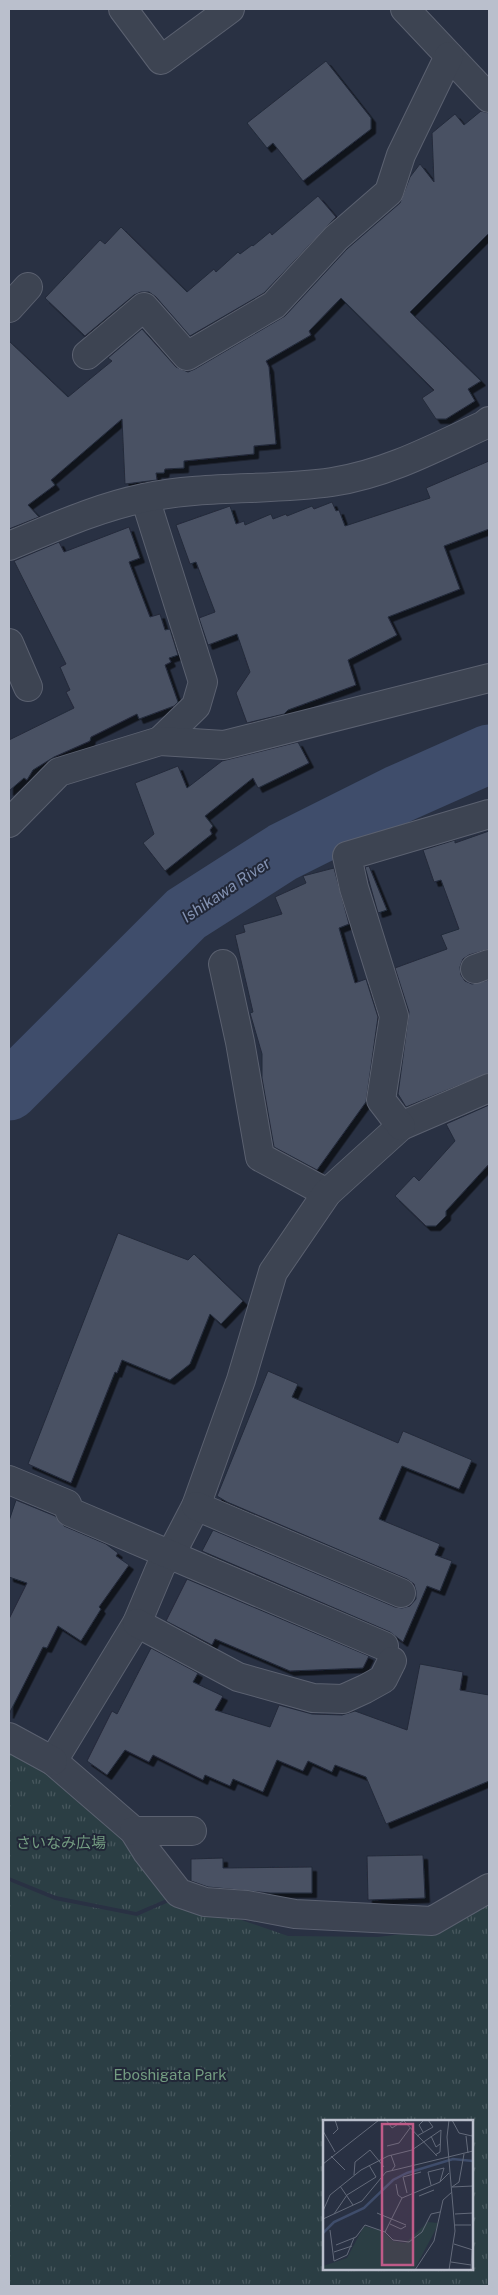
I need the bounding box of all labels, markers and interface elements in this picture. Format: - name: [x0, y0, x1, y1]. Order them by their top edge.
- water label: Ishikawa River: [178, 853, 275, 927]
- park label: さいなみ広場: [16, 1834, 106, 1851]
- park label: Eboshigata Park: [113, 2066, 227, 2083]
- inset map: [323, 2120, 473, 2270]

